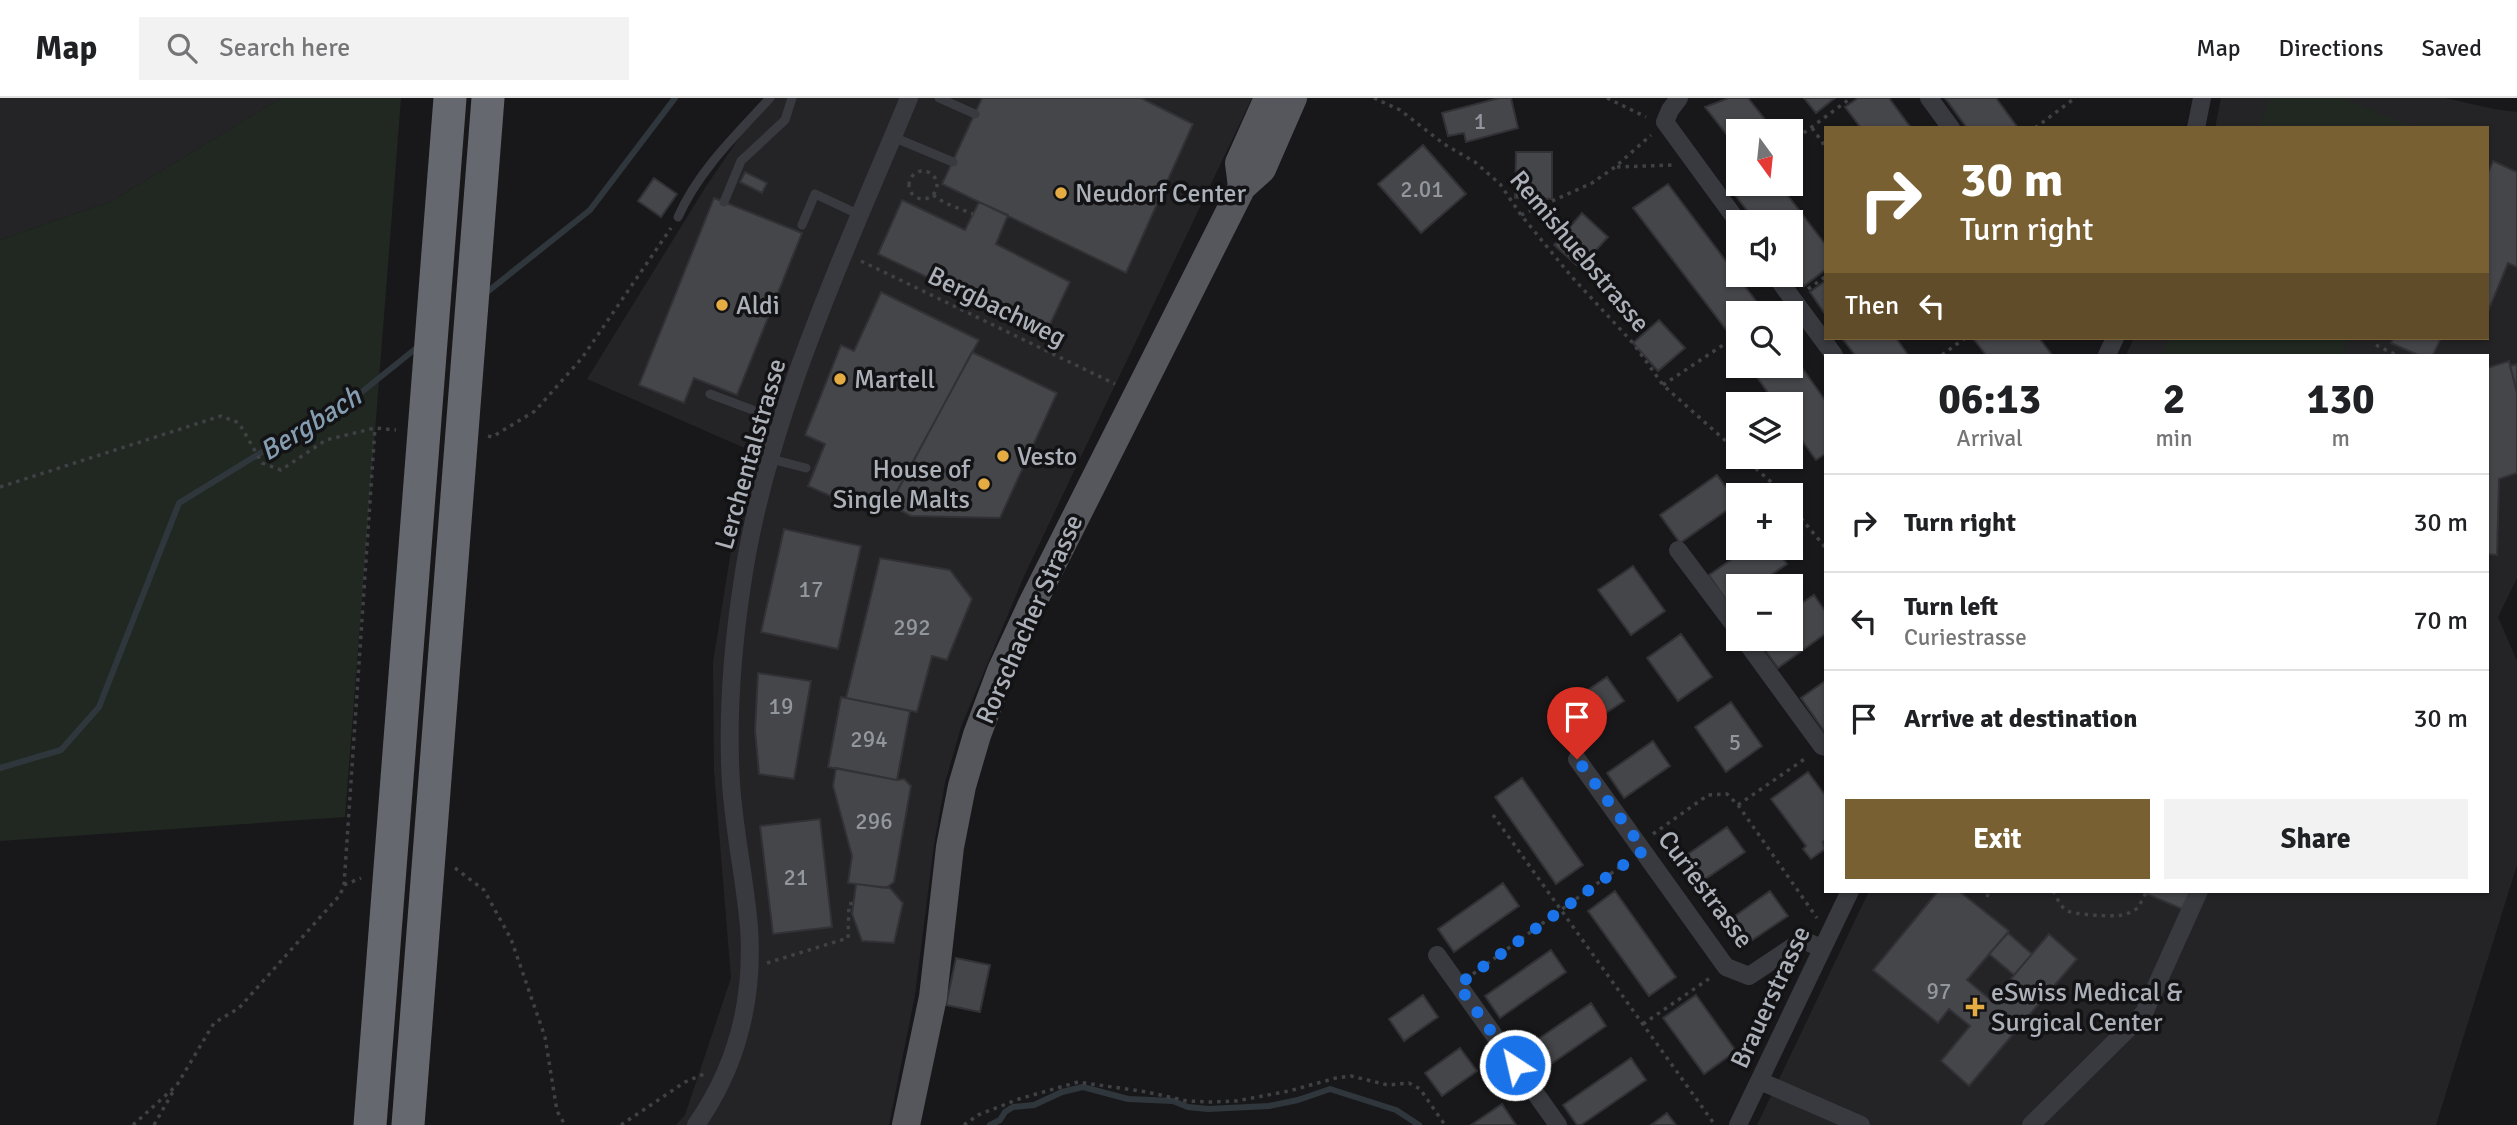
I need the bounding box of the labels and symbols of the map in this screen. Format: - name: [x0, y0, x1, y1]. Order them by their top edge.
- house number: 1: [1474, 107, 1486, 136]
- north arrow: [1726, 119, 1802, 196]
- street label: Remishuebstrasse: [1502, 164, 1656, 339]
- house number: 2.01: [1400, 175, 1444, 204]
- place label: Neudorf Center: [1075, 178, 1247, 210]
- marker: Neudorf Center: [1053, 185, 1069, 201]
- street label: Bergbachweg: [922, 260, 1071, 354]
- place label: Aldi: [736, 290, 780, 322]
- marker: Aldi: [714, 297, 730, 313]
- street label: Lerchentalstrasse: [708, 355, 794, 554]
- place label: Martell: [854, 364, 935, 396]
- marker: Martell: [832, 371, 848, 387]
- water label: Bergbach: [254, 379, 368, 468]
- place label: Vesto: [1017, 441, 1077, 473]
- marker: Vesto: [995, 448, 1011, 464]
- place label: House of Single Malts: [833, 454, 971, 516]
- marker: House of Single Malts: [976, 476, 992, 492]
- street label: Rorschacher Strasse: [969, 510, 1090, 729]
- house number: 17: [799, 575, 823, 604]
- house number: 292: [893, 613, 931, 642]
- pin: [1547, 687, 1607, 759]
- house number: 19: [769, 692, 793, 721]
- house number: 294: [850, 725, 888, 754]
- house number: 5: [1729, 728, 1741, 757]
- house number: 296: [855, 807, 893, 836]
- street label: Curiestrasse: [1651, 825, 1760, 955]
- house number: 21: [784, 863, 808, 892]
- street label: Brauerstrasse: [1724, 921, 1818, 1074]
- house number: 97: [1927, 977, 1951, 1006]
- place label: eSwiss Medical & Surgical Center: [1991, 977, 2182, 1039]
- marker: eSwiss Medical & Surgical Center: [1965, 997, 1985, 1017]
- position arrow: [1478, 1028, 1552, 1102]

